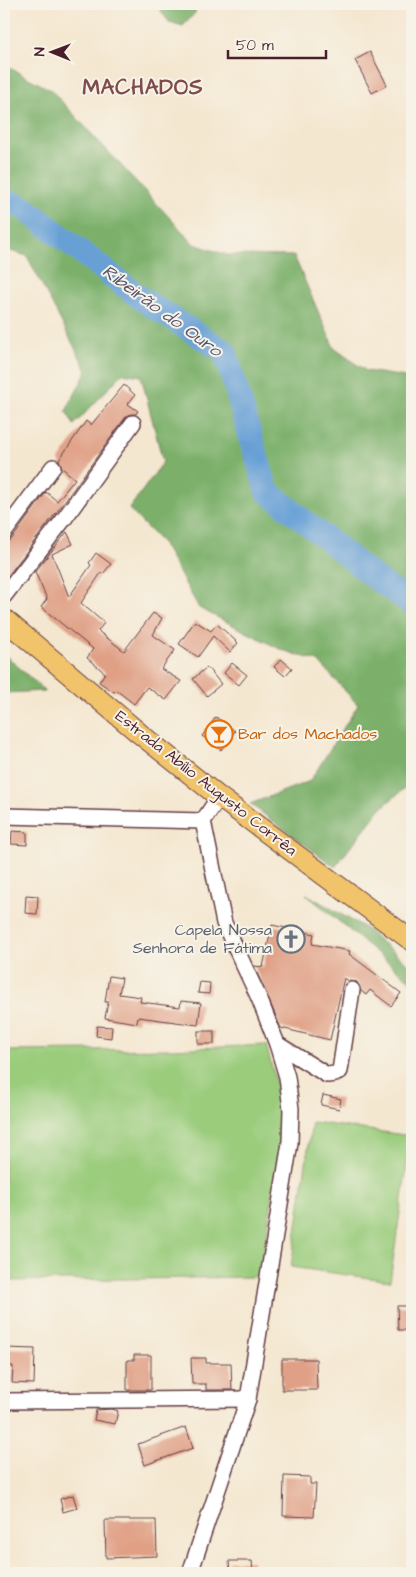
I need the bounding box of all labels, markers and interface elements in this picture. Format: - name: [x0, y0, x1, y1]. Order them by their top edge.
- north arrow: [28, 28, 78, 78]
- scale bar: [228, 28, 326, 60]
- text: 50 m: [236, 35, 274, 56]
- text: N: [30, 47, 50, 56]
- district label: MACHADOS: [82, 73, 204, 102]
- water label: Ribeirão do Ouro: [97, 259, 228, 364]
- street label: Estrada Abílio Augusto Corrêa: [110, 705, 301, 862]
- bar icon: Bar dos Machados: [204, 719, 234, 749]
- place label: Bar dos Machados: [238, 723, 377, 745]
- place label: Capela Nossa Senhora de Fátima: [133, 919, 272, 959]
- church icon: Capela Nossa Senhora de Fátima: [276, 924, 306, 954]

